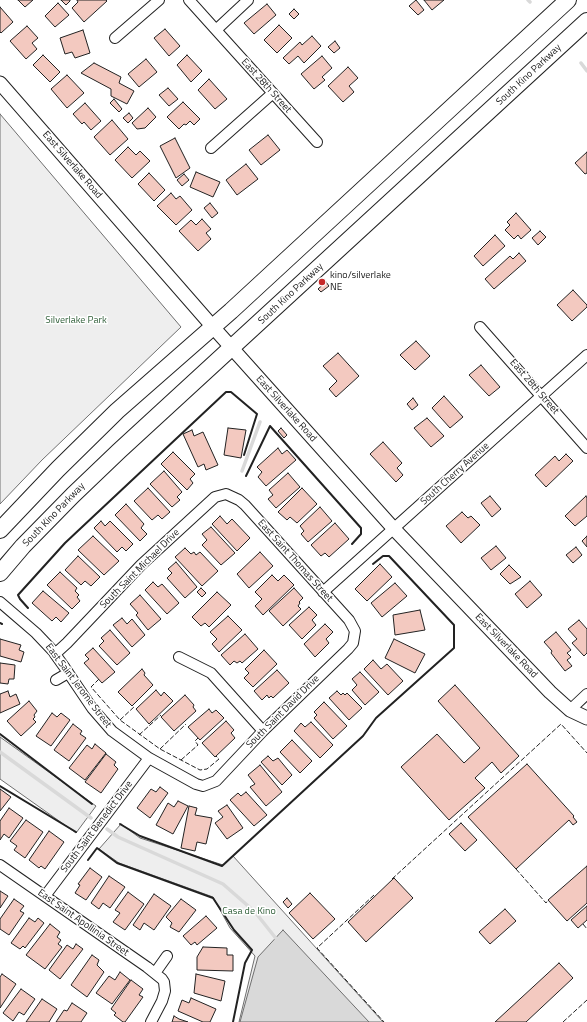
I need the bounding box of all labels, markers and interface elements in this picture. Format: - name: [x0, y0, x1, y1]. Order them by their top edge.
- street label: South Kino Parkway: [494, 42, 564, 108]
- street label: East 28th Street: [238, 56, 294, 116]
- street label: East Silverlake Road: [40, 129, 104, 201]
- street label: South Kino Parkway: [256, 261, 326, 327]
- place label: kino/silverlake NE: [330, 270, 391, 294]
- marker: kino/silverlake NE: [317, 277, 327, 287]
- park label: Silverlake Park: [45, 315, 107, 327]
- street label: East 28th Street: [507, 357, 561, 417]
- street label: East Silverlake Road: [253, 373, 319, 445]
- street label: South Cherry Avenue: [418, 440, 492, 508]
- street label: South Kino Parkway: [20, 481, 88, 549]
- street label: East Saint Thomas Street: [255, 517, 335, 605]
- street label: South Saint Michael Drive: [98, 527, 182, 611]
- street label: East Silverlake Road: [472, 611, 540, 681]
- street label: East Saint Jerome Street: [42, 641, 114, 731]
- street label: South Saint David Drive: [244, 673, 322, 751]
- street label: South Saint Benedict Drive: [59, 779, 135, 875]
- street label: East Saint Apollinia Street: [35, 887, 131, 959]
- park label: Casa de Kino: [222, 906, 276, 918]

